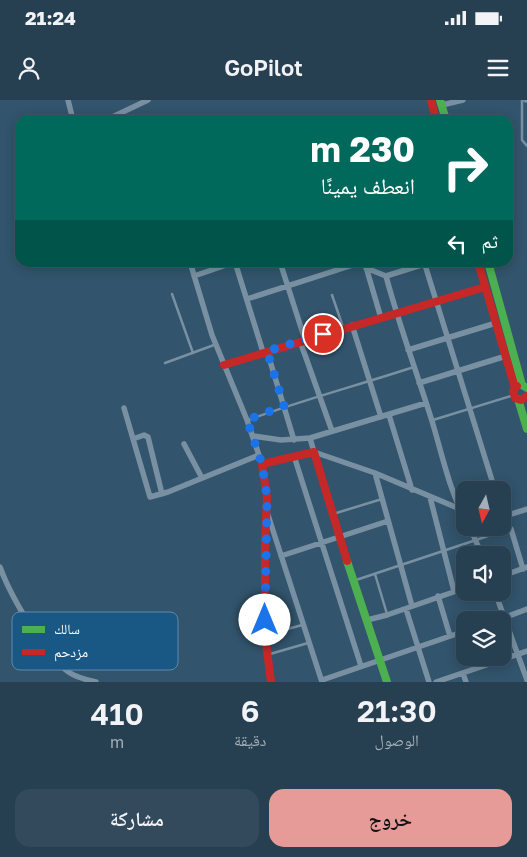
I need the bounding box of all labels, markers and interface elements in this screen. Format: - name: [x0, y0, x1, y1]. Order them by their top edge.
- text: 21:24: [25, 6, 76, 29]
- icon: person: [15, 54, 43, 82]
- text: GoPilot: [224, 54, 303, 81]
- icon: menu: [484, 54, 512, 82]
- text: 230 m: [310, 128, 415, 170]
- icon: right: [433, 135, 498, 200]
- text: انعطف يمينًا: [321, 172, 415, 199]
- text: ثم: [481, 229, 498, 252]
- icon: left: [443, 230, 471, 258]
- pin: [302, 313, 344, 355]
- icon: arrive: [309, 320, 337, 348]
- north arrow: [456, 481, 511, 536]
- map controls: [456, 481, 511, 666]
- button: sound: [456, 546, 511, 601]
- position arrow: [238, 593, 290, 645]
- button: layers: [456, 611, 511, 666]
- legend: [12, 612, 178, 670]
- text: سالك: [54, 620, 80, 637]
- text: مزدحم: [54, 643, 88, 662]
- text: 6: [241, 693, 260, 729]
- text: 21:30: [357, 693, 437, 729]
- text: 410: [90, 696, 144, 732]
- text: دقيقة: [234, 730, 267, 750]
- text: الوصول: [375, 730, 419, 750]
- text: m: [110, 732, 124, 752]
- button: مشاركة: [15, 789, 259, 847]
- button: خروج: [269, 789, 512, 847]

